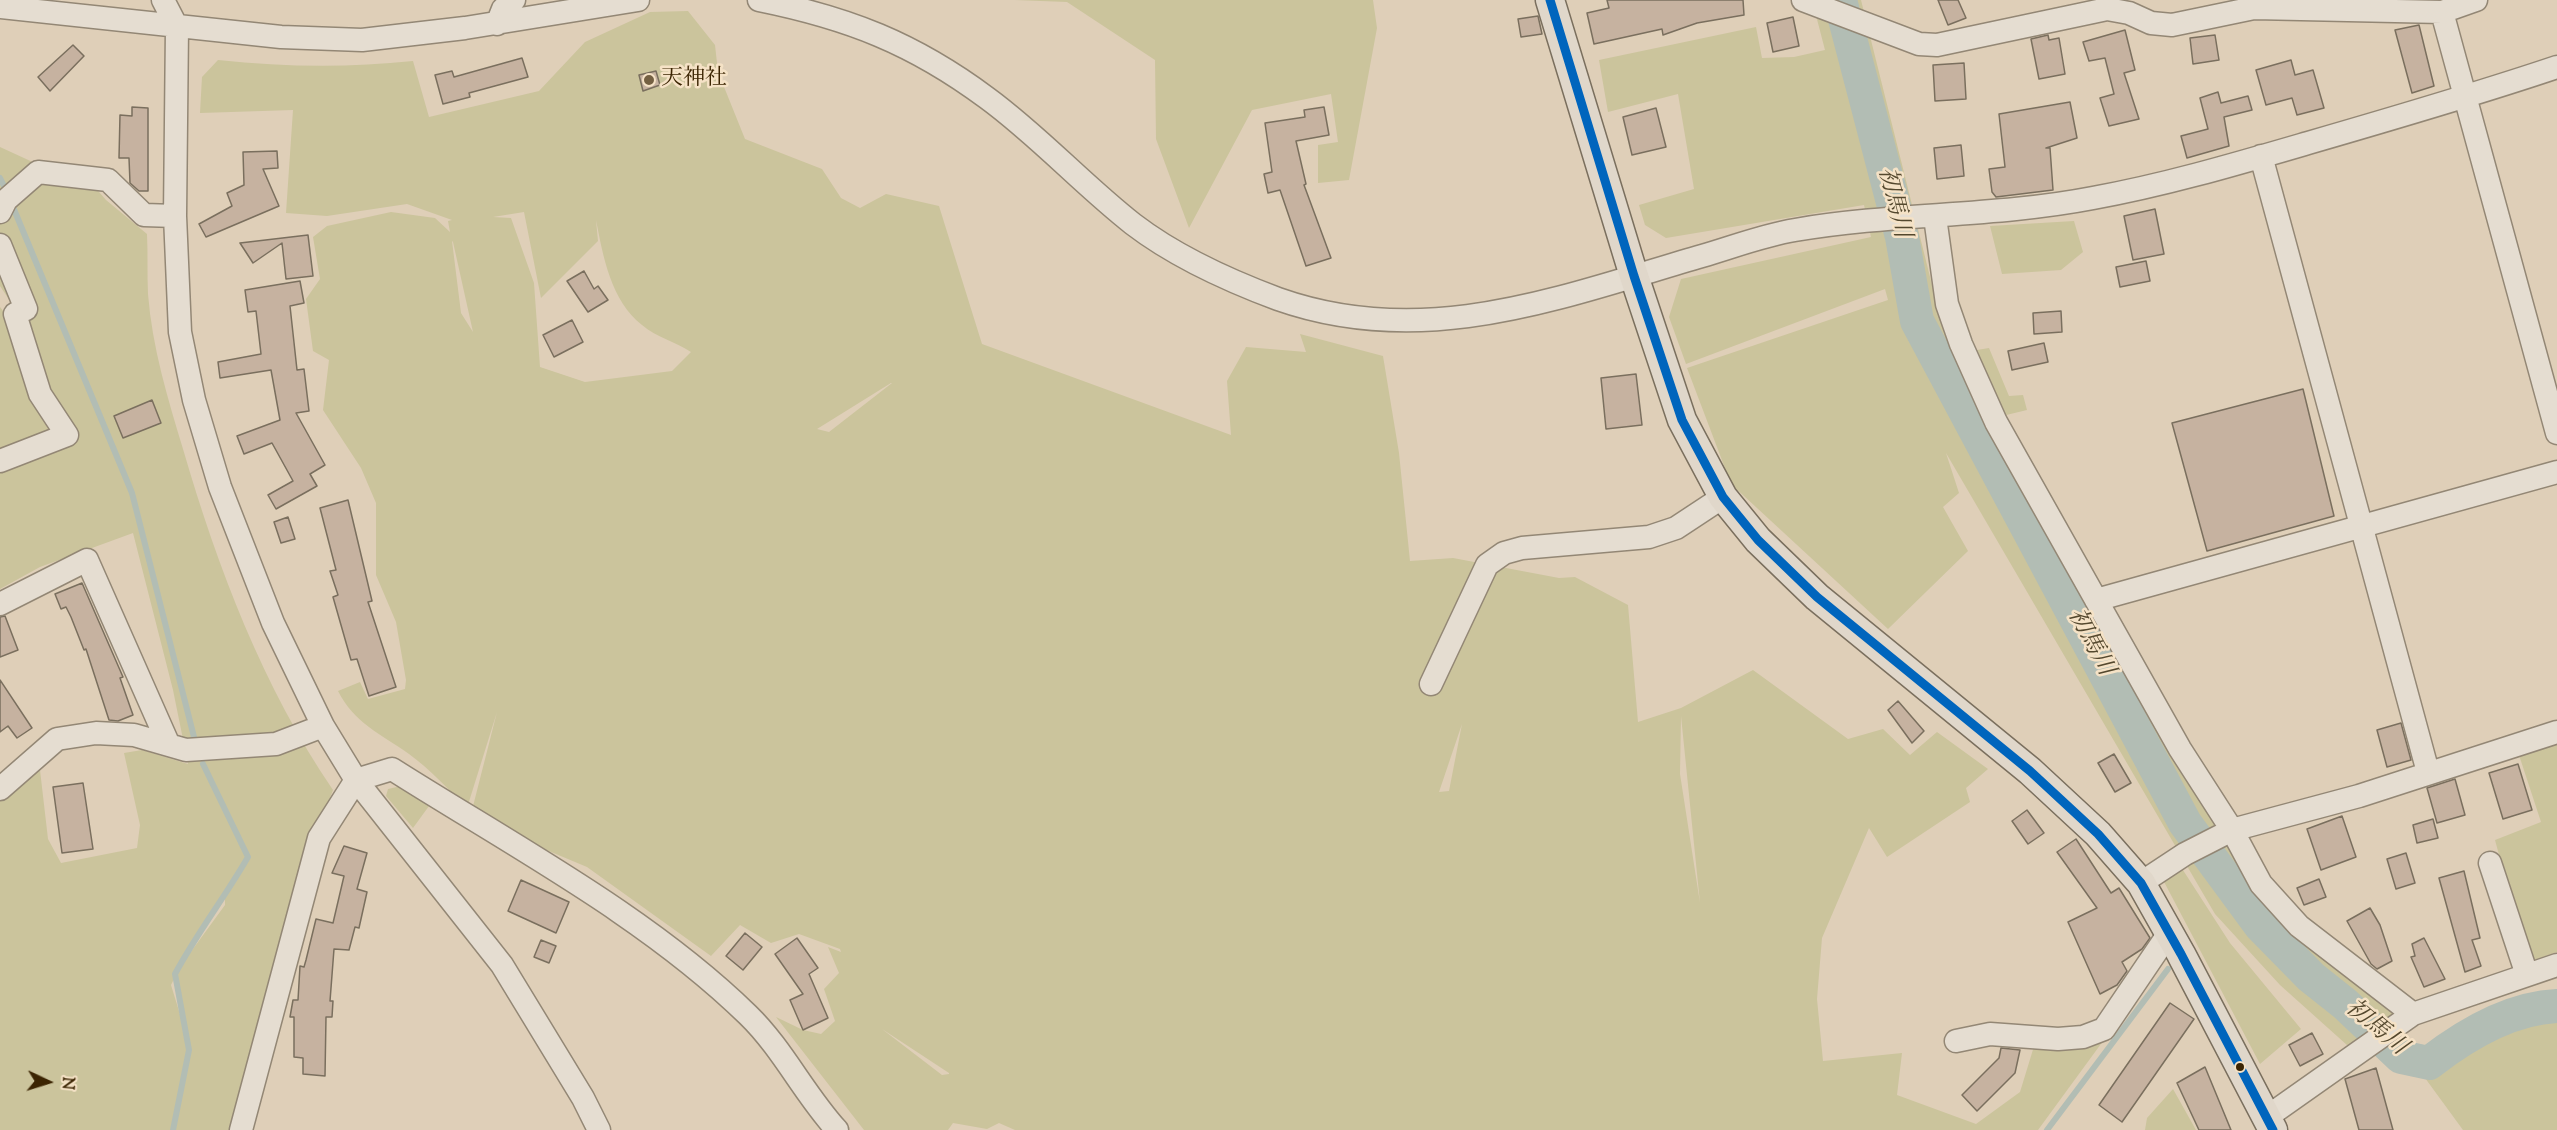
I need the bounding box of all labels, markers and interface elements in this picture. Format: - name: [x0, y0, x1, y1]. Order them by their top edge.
- place label: 天神社: [661, 67, 727, 93]
- marker: 天神社: [642, 73, 656, 87]
- water label: 初馬川: [1869, 165, 1915, 241]
- water label: 初馬川: [2059, 604, 2119, 682]
- water label: 初馬川: [2338, 995, 2412, 1063]
- north arrow: [18, 1052, 78, 1112]
- unlabelled marker: [2234, 1061, 2246, 1073]
- text: N: [55, 1076, 78, 1090]

